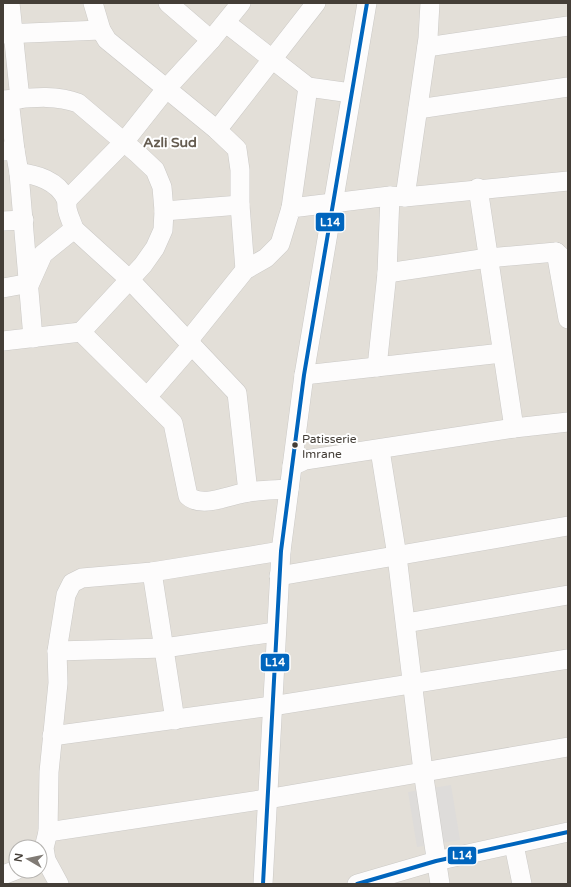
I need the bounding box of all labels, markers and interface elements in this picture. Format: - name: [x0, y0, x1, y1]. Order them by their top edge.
- district label: Azli Sud: [143, 134, 197, 151]
- line badge: L14: [315, 212, 345, 232]
- text: L14: [320, 216, 340, 229]
- place label: Patisserie Imrane: [302, 432, 357, 461]
- marker: Patisserie Imrane: [290, 440, 300, 450]
- line badge: L14: [260, 653, 290, 672]
- text: L14: [265, 656, 285, 669]
- north arrow: [8, 839, 48, 879]
- line badge: L14: [447, 846, 477, 865]
- text: L14: [452, 849, 472, 862]
- text: N: [12, 852, 26, 863]

